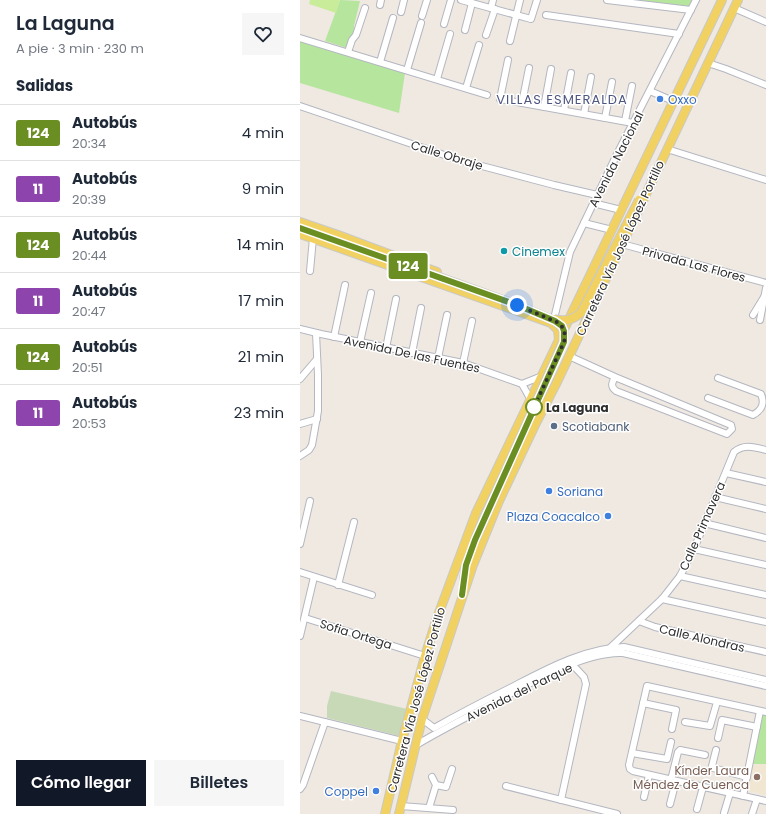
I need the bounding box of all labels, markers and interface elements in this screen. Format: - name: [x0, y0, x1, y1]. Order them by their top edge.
- text: La Laguna: [16, 10, 115, 37]
- button: heart: [242, 13, 284, 55]
- text: A pie · 3 min · 230 m: [16, 39, 144, 58]
- text: Salidas: [16, 75, 73, 96]
- district label: VILLAS ESMERALDA: [496, 90, 628, 109]
- place label: Oxxo: [668, 91, 697, 108]
- marker: Oxxo: [655, 94, 665, 104]
- street label: Avenida Nacional: [584, 108, 648, 210]
- text: Autobús: [72, 112, 137, 133]
- text: 4 min: [242, 122, 284, 143]
- text: 124: [27, 123, 49, 143]
- text: 20:34: [72, 134, 106, 153]
- street label: Calle Obraje: [409, 136, 485, 174]
- street label: Carretera Vía José López Portillo: [572, 157, 668, 339]
- text: Autobús: [72, 168, 137, 189]
- text: 9 min: [242, 178, 284, 199]
- text: 11: [33, 179, 43, 199]
- text: 20:39: [72, 190, 106, 209]
- text: Autobús: [72, 224, 137, 245]
- text: 14 min: [237, 234, 284, 255]
- text: 124: [27, 235, 49, 255]
- street label: Privada Las Flores: [640, 242, 748, 286]
- place label: Cinemex: [512, 243, 565, 260]
- text: 20:44: [72, 246, 107, 265]
- marker: Cinemex: [499, 246, 509, 256]
- line badge: 124: [385, 253, 431, 279]
- text: 124: [397, 256, 419, 276]
- text: Autobús: [72, 280, 137, 301]
- text: 17 min: [238, 290, 284, 311]
- text: 11: [33, 291, 43, 311]
- your location: [507, 295, 527, 315]
- text: 20:47: [72, 302, 106, 321]
- street label: Avenida De las Fuentes: [342, 331, 482, 377]
- text: Autobús: [72, 336, 137, 357]
- text: 21 min: [238, 346, 284, 367]
- text: 124: [27, 347, 49, 367]
- text: 20:51: [72, 358, 103, 377]
- text: Autobús: [72, 392, 137, 413]
- marker: La Laguna: [525, 398, 543, 416]
- place label: La Laguna: [546, 399, 609, 416]
- text: 23 min: [234, 402, 284, 423]
- text: 11: [33, 403, 43, 423]
- text: 20:53: [72, 414, 106, 433]
- place label: Scotiabank: [562, 418, 630, 435]
- marker: Scotiabank: [549, 421, 559, 431]
- street label: Calle Primavera: [675, 479, 729, 573]
- place label: Soriana: [557, 483, 603, 500]
- marker: Soriana: [544, 486, 554, 496]
- place label: Plaza Coacalco: [507, 508, 600, 525]
- marker: Plaza Coacalco: [603, 511, 613, 521]
- street label: Carretera Vía José López Portillo: [383, 605, 449, 795]
- street label: Sofia Ortega: [318, 615, 394, 653]
- street label: Calle Alondras: [658, 620, 746, 656]
- street label: Avenida del Parque: [463, 659, 575, 725]
- button: Cómo llegar: [16, 760, 146, 806]
- button: Billetes: [154, 760, 284, 806]
- place label: Kínder Laura Méndez de Cuenca: [633, 762, 749, 793]
- marker: Kínder Laura Méndez de Cuenca: [752, 772, 762, 782]
- place label: Coppel: [324, 783, 368, 800]
- marker: Coppel: [371, 786, 381, 796]

